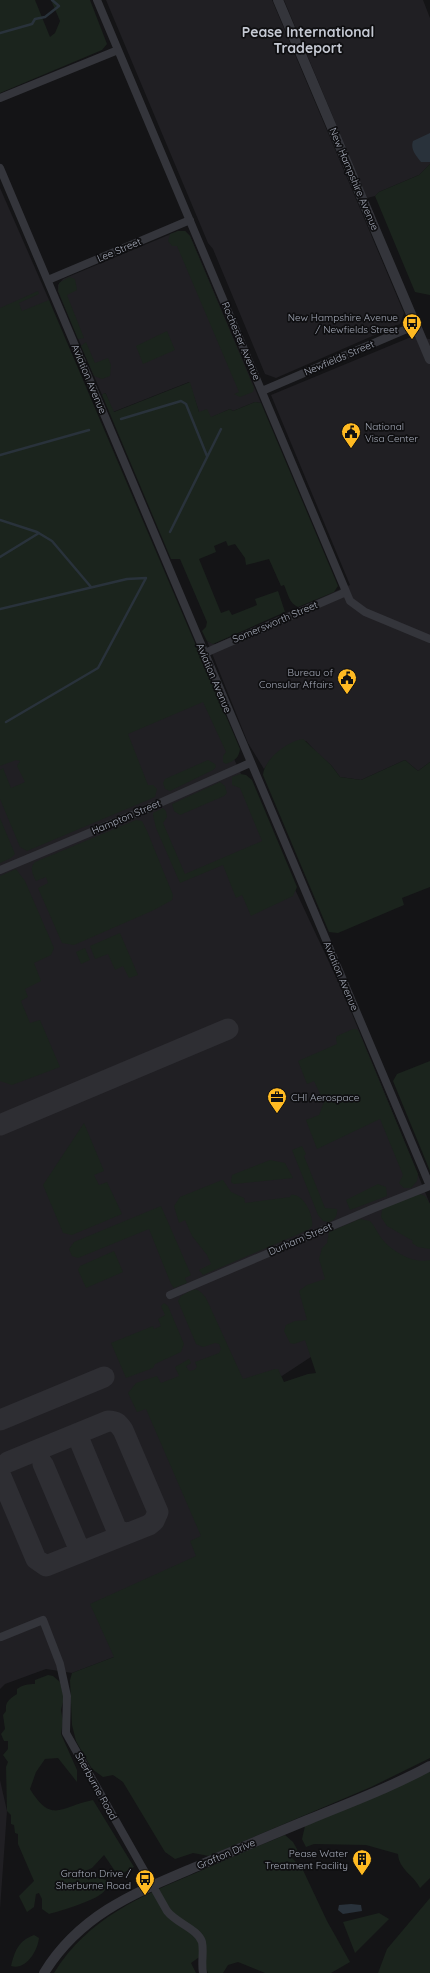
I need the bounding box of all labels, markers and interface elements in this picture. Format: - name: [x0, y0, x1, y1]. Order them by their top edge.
- district label: Pease International Tradeport: [242, 23, 374, 57]
- street label: New Hampshire Avenue: [326, 126, 382, 233]
- street label: Lee Street: [95, 235, 144, 265]
- street label: Rochester Avenue: [219, 300, 263, 382]
- place label: New Hampshire Avenue / Newfields Street: [288, 311, 399, 336]
- bus stop icon: New Hampshire Avenue / Newfields Street: [401, 312, 423, 340]
- street label: Newfields Street: [302, 337, 377, 379]
- street label: Aviation Avenue: [69, 342, 110, 416]
- place label: National Visa Center: [365, 420, 418, 445]
- public building icon: National Visa Center: [340, 421, 362, 449]
- street label: Somersworth Street: [230, 598, 320, 646]
- street label: Aviation Avenue: [194, 641, 235, 715]
- place label: Bureau of Consular Affairs: [259, 666, 333, 691]
- public building icon: Bureau of Consular Affairs: [336, 667, 358, 695]
- street label: Hampton Street: [90, 796, 163, 837]
- street label: Aviation Avenue: [321, 939, 362, 1013]
- office icon: CHI Aerospace: [266, 1086, 288, 1114]
- place label: CHI Aerospace: [291, 1091, 360, 1104]
- street label: Durham Street: [266, 1220, 334, 1258]
- street label: Sherburne Road: [72, 1750, 120, 1822]
- street label: Grafton Drive: [195, 1836, 258, 1872]
- place label: Pease Water Treatment Facility: [265, 1847, 348, 1872]
- building icon: Pease Water Treatment Facility: [351, 1848, 373, 1876]
- place label: Grafton Drive / Sherburne Road: [56, 1867, 132, 1892]
- bus stop icon: Grafton Drive / Sherburne Road: [134, 1868, 156, 1896]

